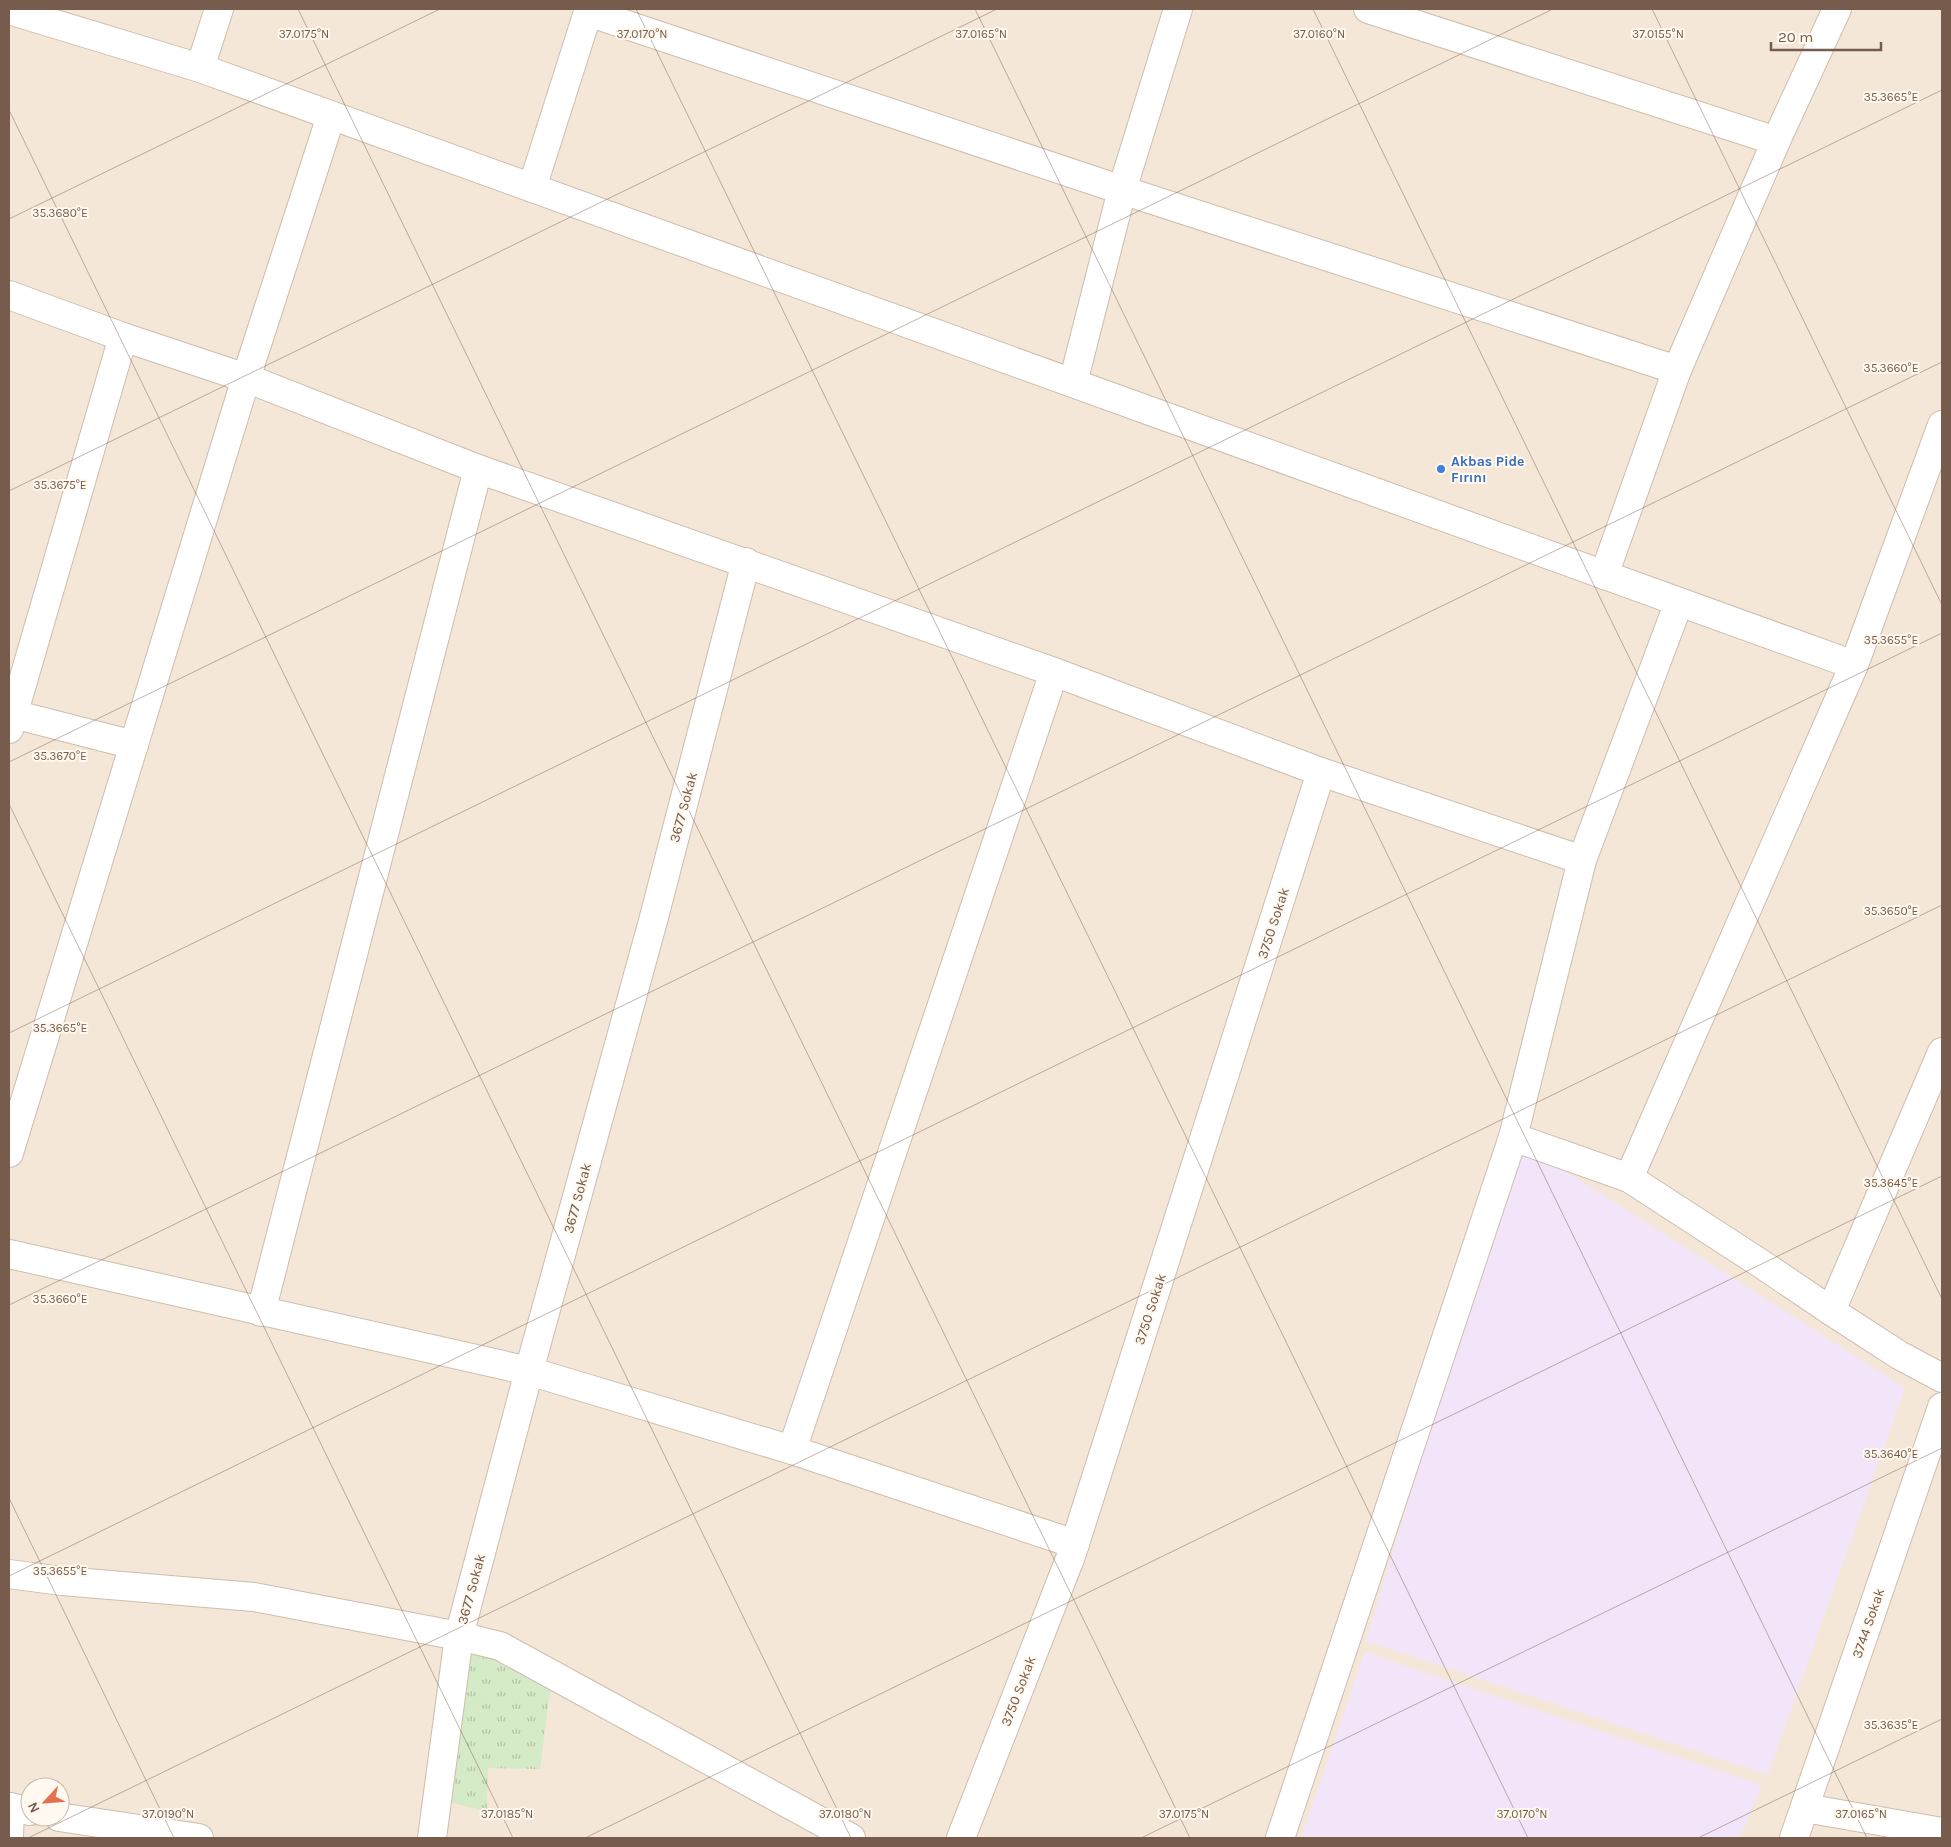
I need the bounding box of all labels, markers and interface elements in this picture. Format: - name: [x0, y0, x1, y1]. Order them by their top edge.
- scale bar: [1771, 20, 1881, 52]
- text: 37.0175°N: [279, 27, 329, 41]
- text: 37.0170°N: [616, 27, 668, 41]
- text: 37.0165°N: [955, 27, 1007, 41]
- text: 37.0160°N: [1293, 27, 1345, 41]
- text: 37.0155°N: [1632, 27, 1684, 41]
- text: 20 m: [1778, 28, 1813, 46]
- text: 35.3665°E: [1864, 90, 1918, 104]
- text: 35.3680°E: [32, 206, 88, 220]
- text: 35.3660°E: [1864, 361, 1918, 375]
- place label: Akbas Pide Fırını: [1451, 453, 1525, 486]
- marker: Akbas Pide Fırını: [1435, 463, 1447, 475]
- text: 35.3675°E: [33, 478, 87, 492]
- text: 35.3655°E: [1864, 633, 1918, 647]
- text: 35.3670°E: [33, 749, 87, 763]
- street label: 3677 Sokak: [666, 770, 701, 844]
- street label: 3750 Sokak: [1254, 885, 1293, 961]
- text: 35.3650°E: [1864, 904, 1918, 918]
- text: 35.3665°E: [33, 1021, 87, 1035]
- street label: 3677 Sokak: [560, 1161, 595, 1235]
- text: 35.3645°E: [1864, 1176, 1918, 1190]
- street label: 3750 Sokak: [1131, 1271, 1170, 1347]
- text: 35.3660°E: [33, 1292, 87, 1306]
- text: 35.3640°E: [1864, 1447, 1918, 1461]
- street label: 3677 Sokak: [454, 1552, 489, 1626]
- text: 35.3655°E: [33, 1564, 87, 1578]
- street label: 3744 Sokak: [1848, 1586, 1888, 1661]
- street label: 3750 Sokak: [997, 1654, 1040, 1729]
- text: 35.3635°E: [1864, 1718, 1918, 1732]
- north arrow: [20, 1777, 70, 1827]
- text: N: [24, 1799, 44, 1816]
- text: 37.0190°N: [142, 1807, 194, 1821]
- text: 37.0185°N: [481, 1807, 533, 1821]
- text: 37.0180°N: [819, 1807, 871, 1821]
- text: 37.0175°N: [1159, 1807, 1209, 1821]
- text: 37.0170°N: [1496, 1807, 1548, 1821]
- text: 37.0165°N: [1835, 1807, 1887, 1821]

